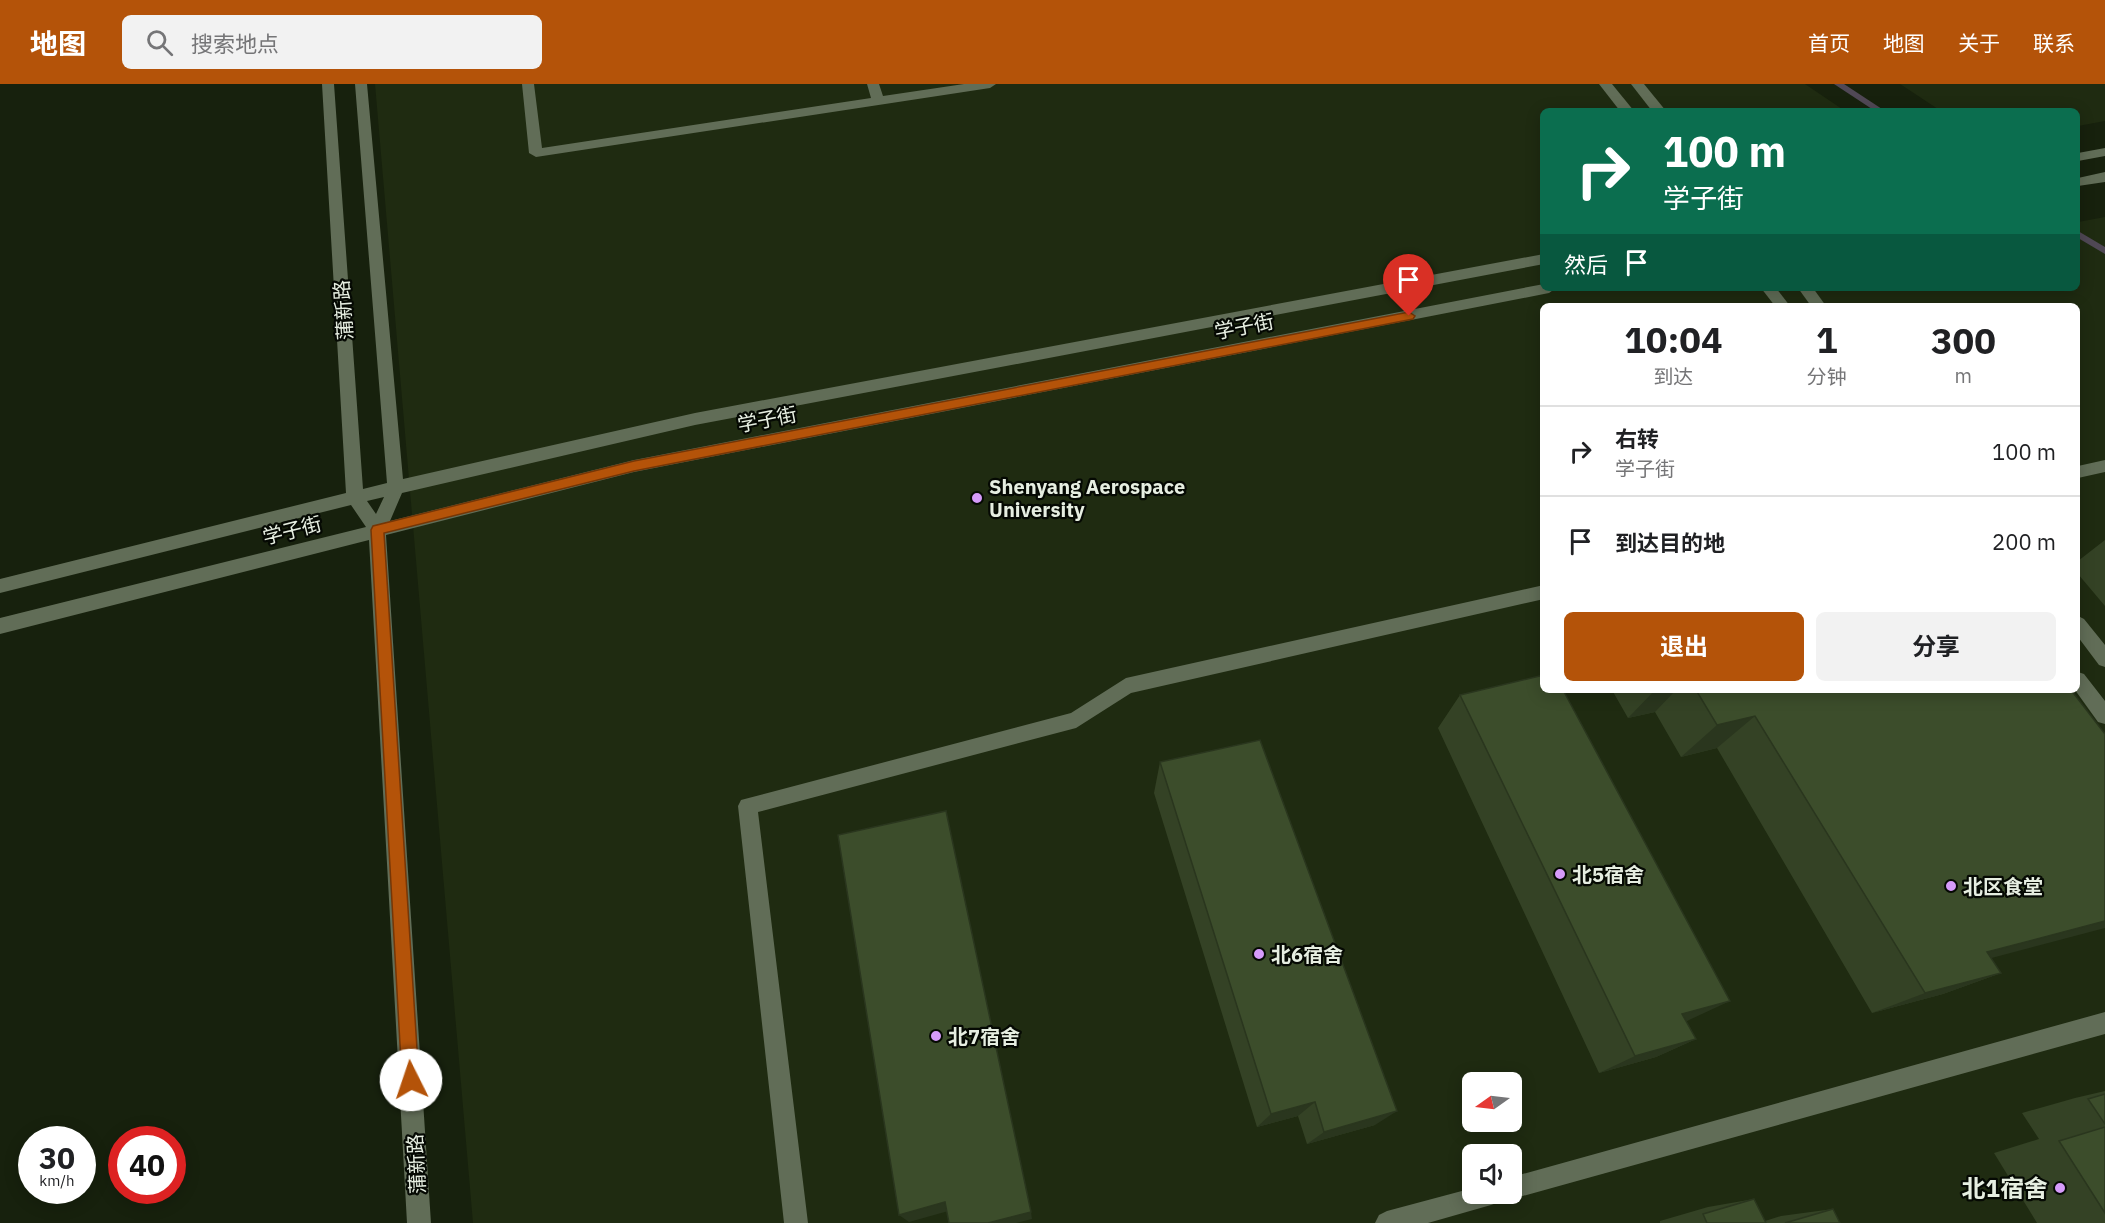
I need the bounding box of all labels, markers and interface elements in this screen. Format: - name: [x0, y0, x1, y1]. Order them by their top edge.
- search box: [122, 15, 542, 69]
- text: 地图: [30, 25, 86, 62]
- icon: search: [143, 26, 176, 59]
- text: 搜索地点: [191, 29, 279, 58]
- text: 首页: [1808, 29, 1850, 57]
- text: 地图: [1883, 29, 1925, 57]
- text: 关于: [1958, 29, 2000, 57]
- text: 联系: [2033, 29, 2075, 57]
- text: 100 m: [1663, 124, 1786, 179]
- icon: right: [1564, 132, 1642, 210]
- text: 学子街: [1663, 180, 1744, 215]
- icon: arrive: [1620, 246, 1653, 279]
- text: 然后: [1564, 250, 1608, 279]
- pin: [1383, 254, 1434, 316]
- icon: arrive: [1392, 263, 1425, 296]
- street label: 蒲新路: [327, 279, 359, 341]
- street label: 学子街: [1212, 307, 1276, 345]
- text: 10:04: [1624, 316, 1723, 363]
- text: 1: [1816, 316, 1838, 363]
- text: 300: [1931, 317, 1996, 364]
- text: m: [1955, 362, 1972, 389]
- text: 到达: [1653, 363, 1693, 390]
- text: 分钟: [1807, 363, 1847, 390]
- street label: 学子街: [735, 400, 799, 438]
- text: 右转: [1615, 424, 1659, 453]
- icon: right: [1564, 435, 1597, 468]
- text: 100 m: [1992, 437, 2056, 466]
- text: 学子街: [1615, 455, 1675, 482]
- place label: Shenyang Aerospace University: [989, 473, 1185, 523]
- marker: Shenyang Aerospace University: [970, 491, 984, 505]
- street label: 学子街: [260, 510, 324, 550]
- icon: arrive: [1564, 525, 1597, 558]
- text: 200 m: [1992, 527, 2056, 556]
- text: 到达目的地: [1615, 528, 1725, 557]
- button: 退出: [1564, 612, 1804, 681]
- button: 分享: [1816, 612, 2056, 681]
- place label: 北5宿舍: [1572, 861, 1644, 888]
- marker: 北5宿舍: [1553, 867, 1567, 881]
- place label: 北区食堂: [1963, 873, 2043, 900]
- marker: 北区食堂: [1944, 879, 1958, 893]
- place label: 北6宿舍: [1271, 941, 1343, 968]
- marker: 北6宿舍: [1252, 947, 1266, 961]
- place label: 北7宿舍: [948, 1023, 1020, 1050]
- marker: 北7宿舍: [929, 1029, 943, 1043]
- position arrow: [379, 1048, 443, 1112]
- north arrow: [1462, 1072, 1522, 1132]
- map controls: [1462, 1072, 1522, 1204]
- speed limit sign: 40: [108, 1126, 186, 1204]
- street label: 蒲新路: [401, 1133, 431, 1195]
- text: 30: [39, 1138, 75, 1177]
- button: sound: [1462, 1144, 1522, 1204]
- text: km/h: [39, 1171, 75, 1190]
- place label: 北1宿舍: [1962, 1172, 2048, 1204]
- marker: 北1宿舍: [2053, 1181, 2067, 1195]

